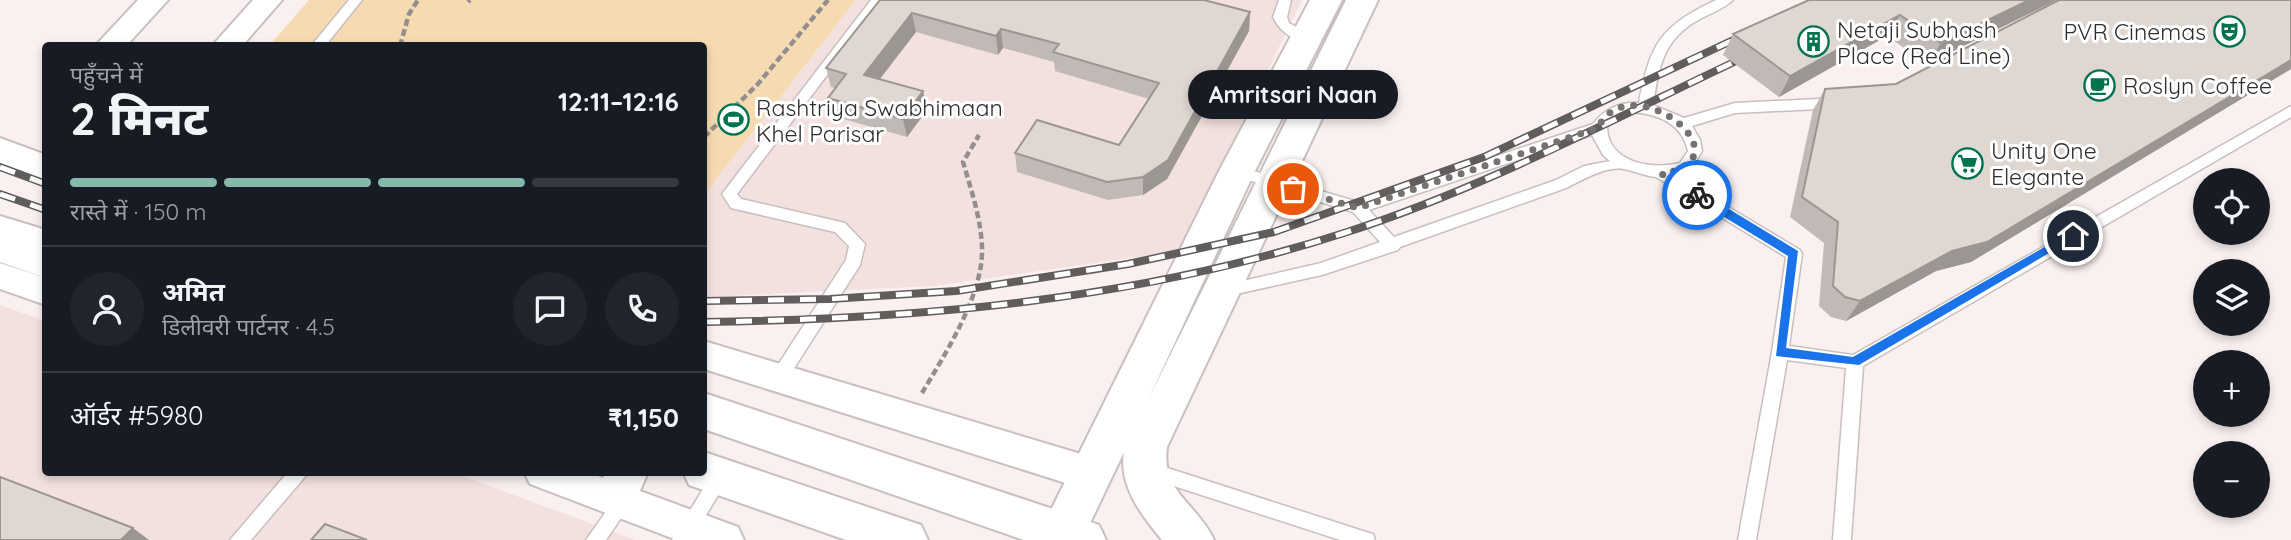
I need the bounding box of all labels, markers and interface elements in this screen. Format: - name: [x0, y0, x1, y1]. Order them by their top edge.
- theatre icon: PVR Cinemas: [2212, 14, 2246, 48]
- place label: Netaji Subhash Place (Red Line): [1837, 15, 2010, 70]
- place label: PVR Cinemas: [2063, 17, 2206, 46]
- building icon: Netaji Subhash Place (Red Line): [1797, 25, 1831, 59]
- text: पहुँचने में: [70, 60, 143, 89]
- cafe icon: Roslyn Coffee: [2083, 68, 2117, 102]
- callout: Amritsari Naan: [1188, 70, 1398, 119]
- place label: Roslyn Coffee: [2123, 71, 2272, 100]
- text: Amritsari Naan: [1209, 80, 1377, 109]
- text: 12:11–12:16: [558, 85, 679, 118]
- text: 2 मिनट: [70, 89, 208, 147]
- place label: Rashtriya Swabhimaan Khel Parisar: [756, 93, 1003, 148]
- sports icon: Rashtriya Swabhimaan Khel Parisar: [716, 103, 750, 137]
- place label: Unity One Elegante: [1991, 136, 2097, 191]
- supermarket icon: Unity One Elegante: [1951, 146, 1985, 180]
- pin: [1263, 159, 1323, 219]
- courier: [1662, 160, 1732, 230]
- map controls: [2193, 168, 2270, 518]
- button: locate: [2193, 168, 2270, 245]
- icon: bag: [1274, 170, 1312, 208]
- icon: bike: [1678, 176, 1716, 214]
- text: रास्ते में · 150 m: [70, 197, 206, 226]
- pin: [2043, 206, 2103, 266]
- icon: home: [2054, 217, 2092, 255]
- button: layers: [2193, 259, 2270, 336]
- button: person: [70, 272, 144, 346]
- button: chat: [513, 272, 587, 346]
- button: phone: [605, 272, 679, 346]
- text: अमित: [162, 275, 225, 308]
- text: डिलीवरी पार्टनर · 4.5: [162, 312, 335, 341]
- button: +: [2193, 350, 2270, 427]
- text: ऑर्डर #5980: [70, 399, 203, 432]
- text: ₹1,150: [608, 401, 679, 434]
- button: −: [2193, 441, 2270, 518]

